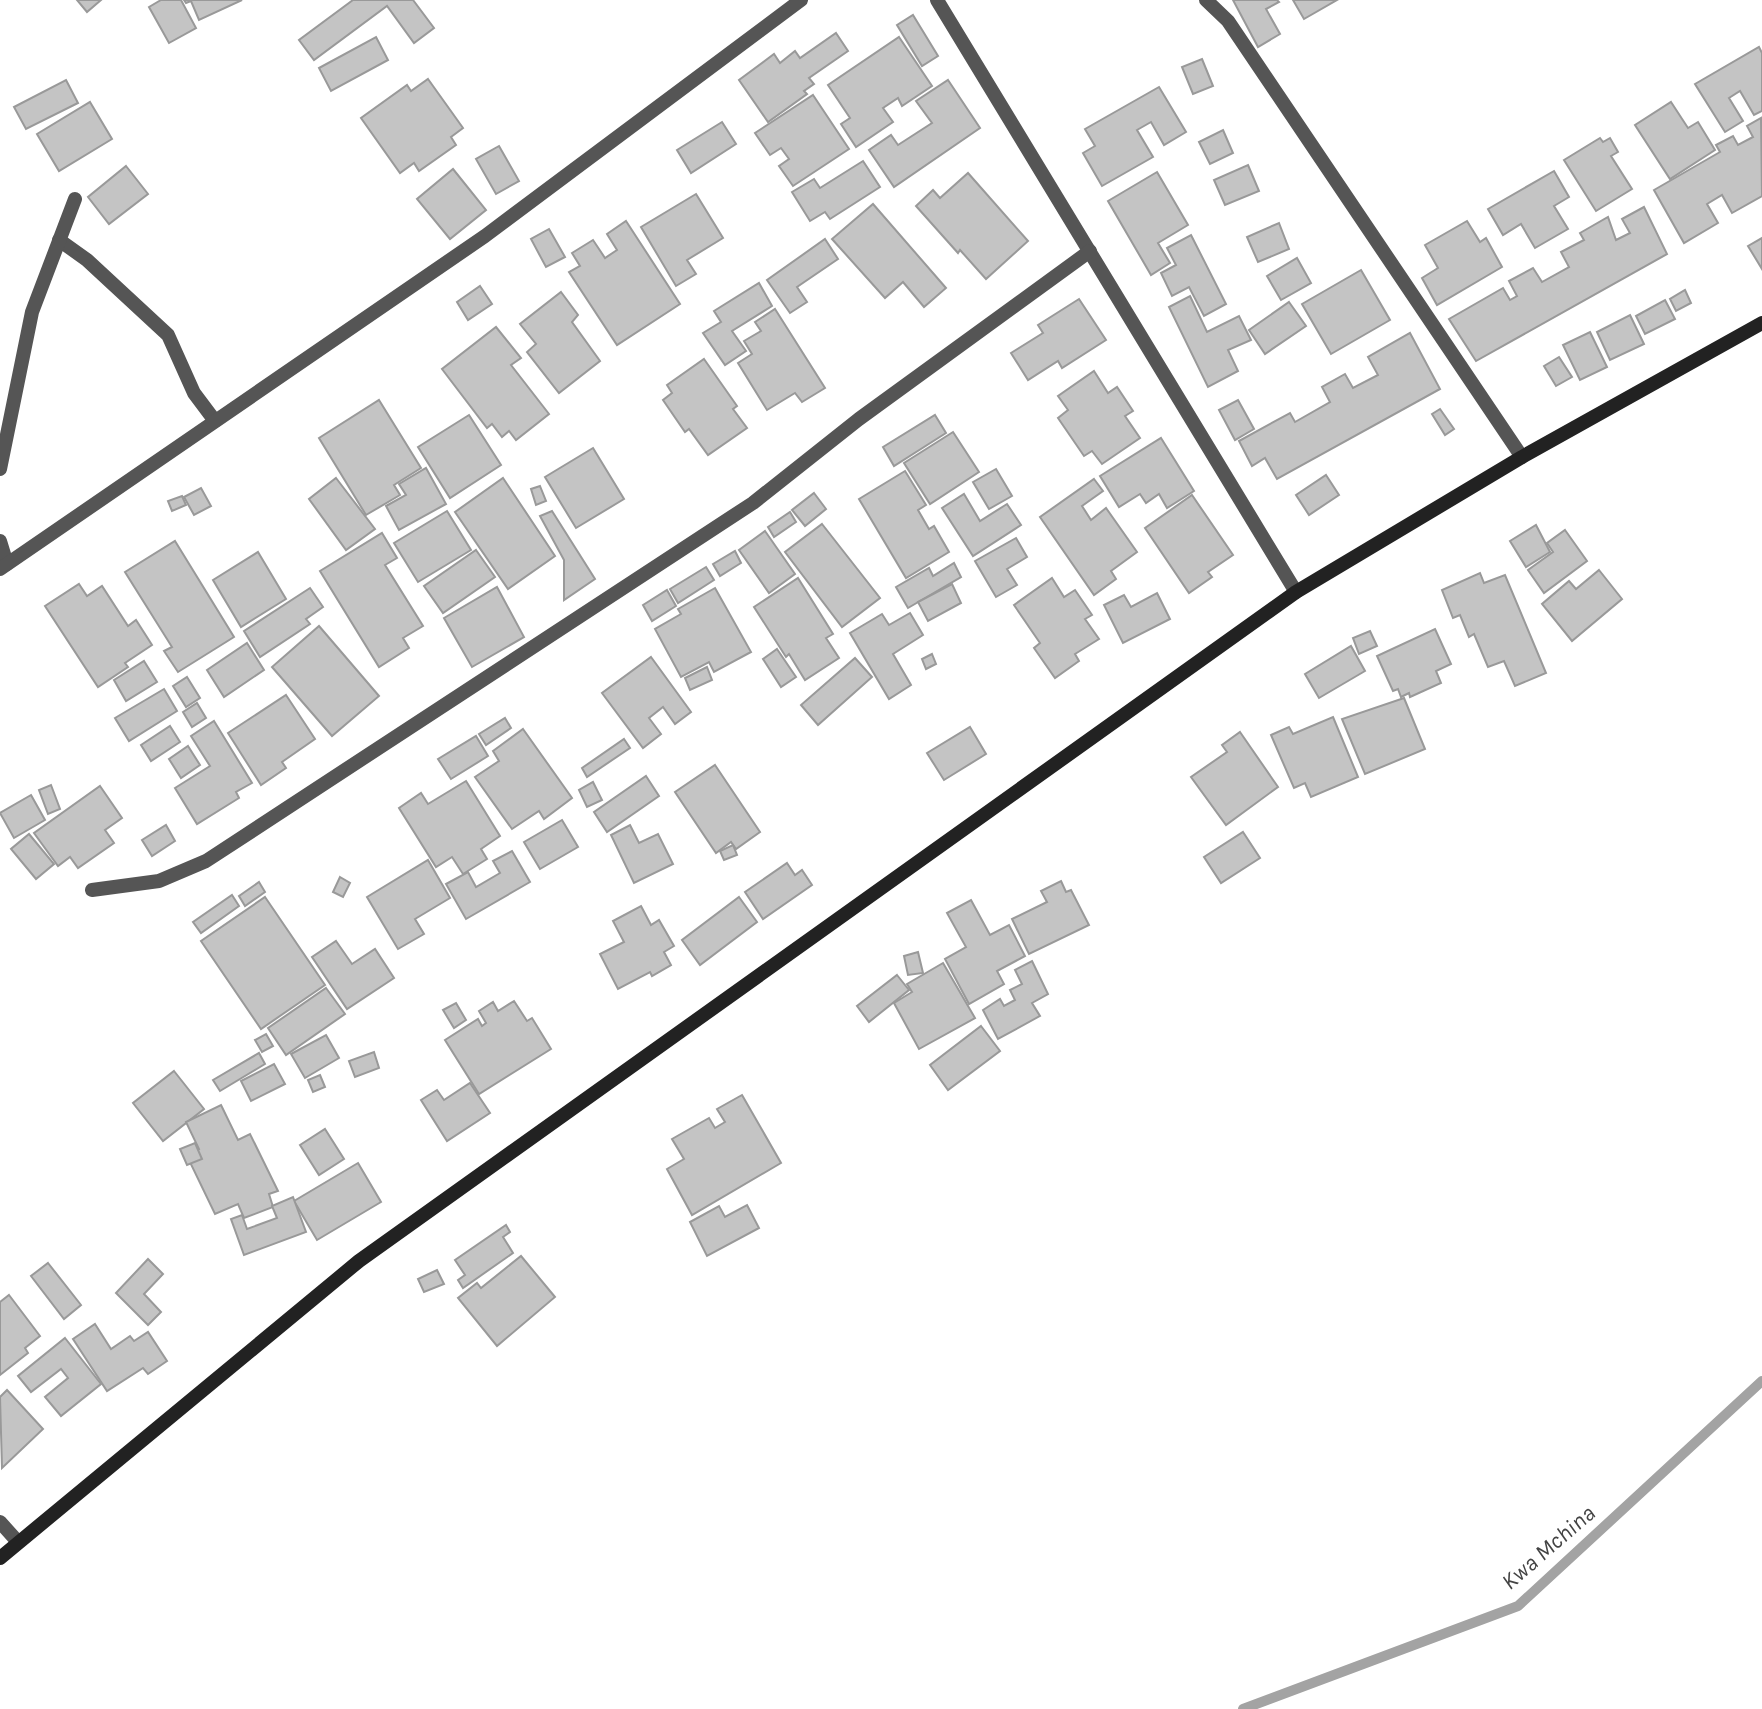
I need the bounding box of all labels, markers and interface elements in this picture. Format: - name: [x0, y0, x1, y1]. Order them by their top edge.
- water label: Kwa Mchina: [1496, 1499, 1601, 1595]

